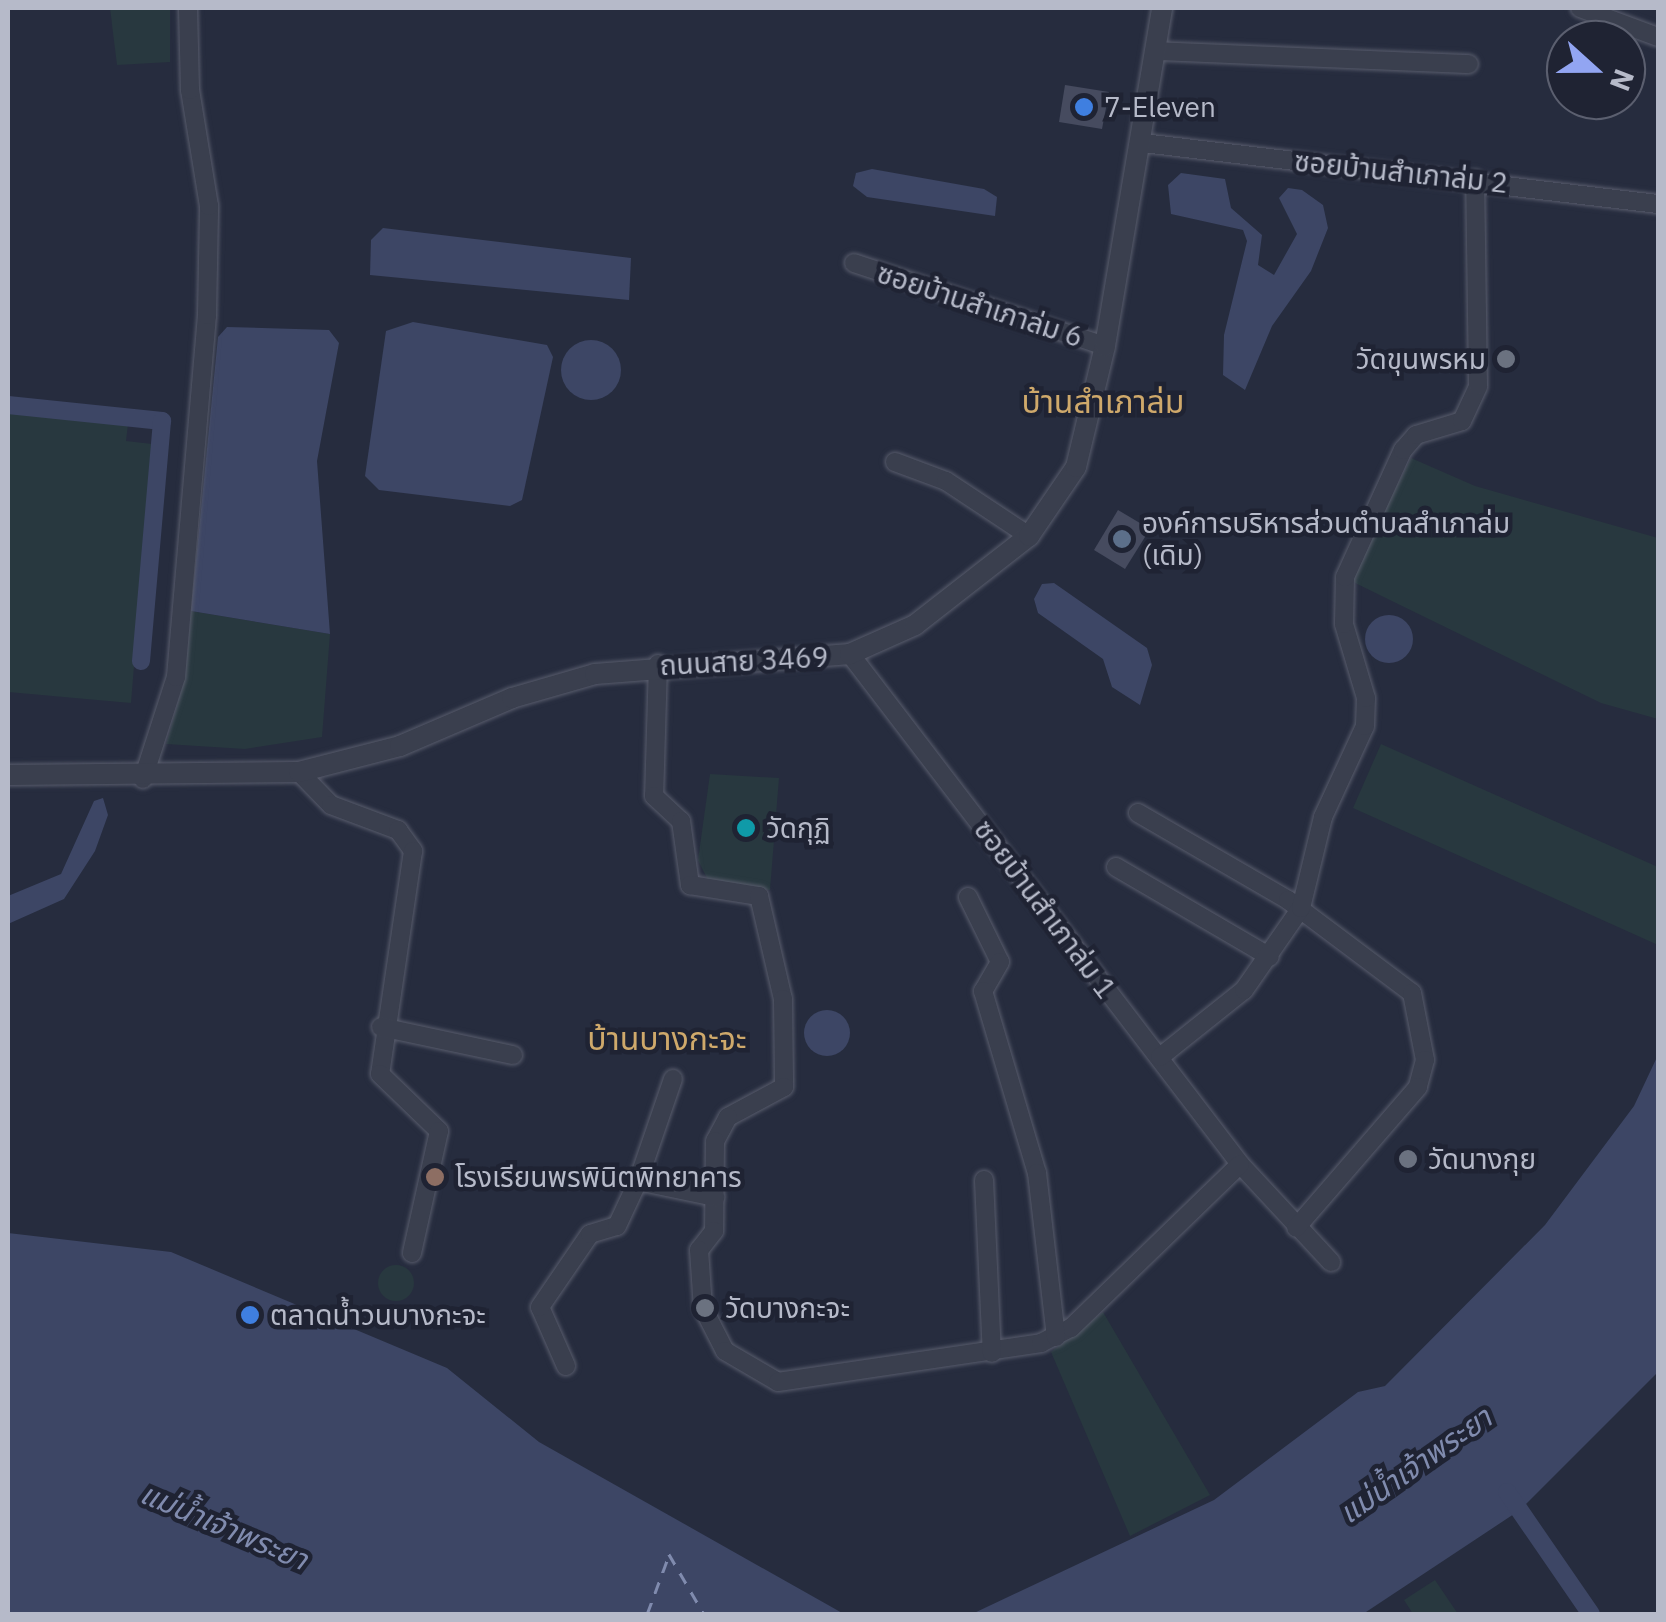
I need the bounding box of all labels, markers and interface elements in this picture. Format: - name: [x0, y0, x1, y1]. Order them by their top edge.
- north arrow: [1546, 20, 1646, 120]
- text: N: [1602, 64, 1644, 96]
- place label: 7-Eleven: [1104, 90, 1216, 124]
- marker: 7-Eleven: [1073, 96, 1095, 118]
- street label: ซอยบ้านสำเภาล่ม 2: [1293, 144, 1509, 200]
- street label: ซอยบ้านสำเภาล่ม 6: [873, 256, 1087, 354]
- place label: วัดขุนพรหม: [1356, 342, 1486, 376]
- marker: วัดขุนพรหม: [1495, 348, 1517, 370]
- district label: บ้านสำเภาล่ม: [1022, 382, 1184, 420]
- place label: องค์การบริหารส่วนตำบลสำเภาล่ม (เดิม): [1142, 506, 1510, 572]
- marker: องค์การบริหารส่วนตำบลสำเภาล่ม (เดิม): [1111, 528, 1133, 550]
- street label: ถนนสาย 3469: [659, 640, 829, 682]
- place label: วัดกุฏิ: [766, 811, 831, 845]
- street label: ซอยบ้านสำเภาล่ม 1: [967, 813, 1123, 1005]
- marker: วัดกุฏิ: [735, 817, 757, 839]
- district label: บ้านบางกะจะ: [587, 1019, 747, 1057]
- place label: วัดนางกุย: [1428, 1142, 1536, 1176]
- marker: วัดนางกุย: [1397, 1148, 1419, 1170]
- place label: โรงเรียนพรพินิตพิทยาคาร: [455, 1160, 742, 1194]
- marker: โรงเรียนพรพินิตพิทยาคาร: [424, 1166, 446, 1188]
- place label: วัดบางกะจะ: [725, 1291, 850, 1325]
- marker: วัดบางกะจะ: [694, 1297, 716, 1319]
- place label: ตลาดน้ำวนบางกะจะ: [270, 1298, 486, 1332]
- marker: ตลาดน้ำวนบางกะจะ: [239, 1304, 261, 1326]
- water label: แม่น้ำเจ้าพระยา: [1332, 1399, 1498, 1531]
- water label: แม่น้ำเจ้าพระยา: [135, 1475, 313, 1577]

